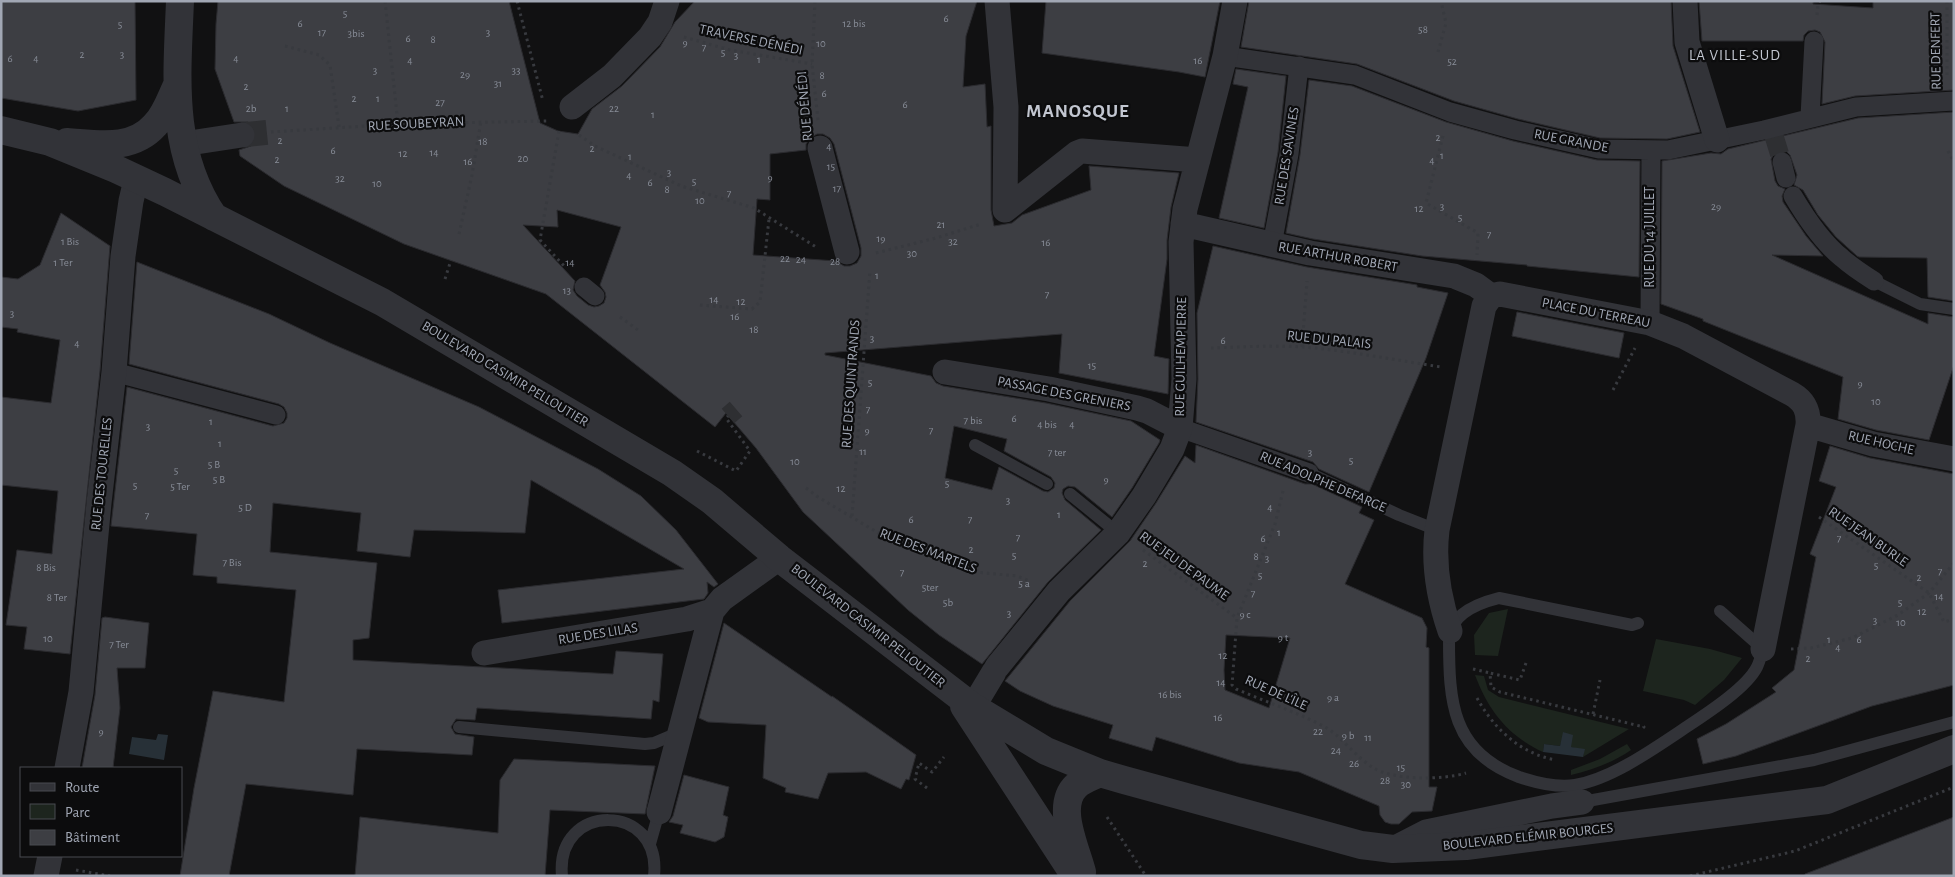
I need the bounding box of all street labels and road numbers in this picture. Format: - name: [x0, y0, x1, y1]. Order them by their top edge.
- street label: RUE DENFERT: [1928, 12, 1944, 90]
- street label: TRAVERSE DÉNÉDI: [698, 19, 805, 58]
- street label: RUE DÉNÉDI: [792, 70, 815, 142]
- street label: RUE DES SAVINES: [1272, 106, 1302, 206]
- street label: RUE SOUBEYRAN: [367, 114, 465, 134]
- street label: RUE GRANDE: [1533, 127, 1609, 155]
- street label: RUE DU 14 JUILLET: [1643, 186, 1657, 288]
- street label: RUE ARTHUR ROBERT: [1277, 240, 1399, 274]
- street label: PLACE DU TERREAU: [1541, 296, 1651, 330]
- street label: RUE GUILHEMPIERRE: [1173, 297, 1189, 417]
- street label: BOULEVARD CASIMIR PELLOUTIER: [419, 319, 591, 429]
- street label: RUE DES QUINTRANDS: [840, 319, 862, 449]
- street label: RUE DU PALAIS: [1286, 329, 1372, 351]
- street label: PASSAGE DES GRENIERS: [996, 374, 1132, 414]
- street label: RUE DES TOURELLES: [89, 417, 115, 531]
- street label: RUE HOCHE: [1847, 429, 1916, 457]
- street label: RUE ADOLPHE DEFARGE: [1258, 449, 1388, 515]
- street label: RUE JEAN BURLE: [1826, 505, 1910, 570]
- street label: RUE DES MARTELS: [878, 526, 978, 576]
- street label: RUE JEU DE PAUME: [1137, 529, 1231, 603]
- street label: BOULEVARD CASIMIR PELLOUTIER: [788, 562, 948, 690]
- street label: RUE DES LILAS: [557, 621, 639, 647]
- street label: RUE DE L'ÎLE: [1243, 671, 1310, 713]
- street label: BOULEVARD ELÉMIR BOURGES: [1442, 818, 1614, 853]

